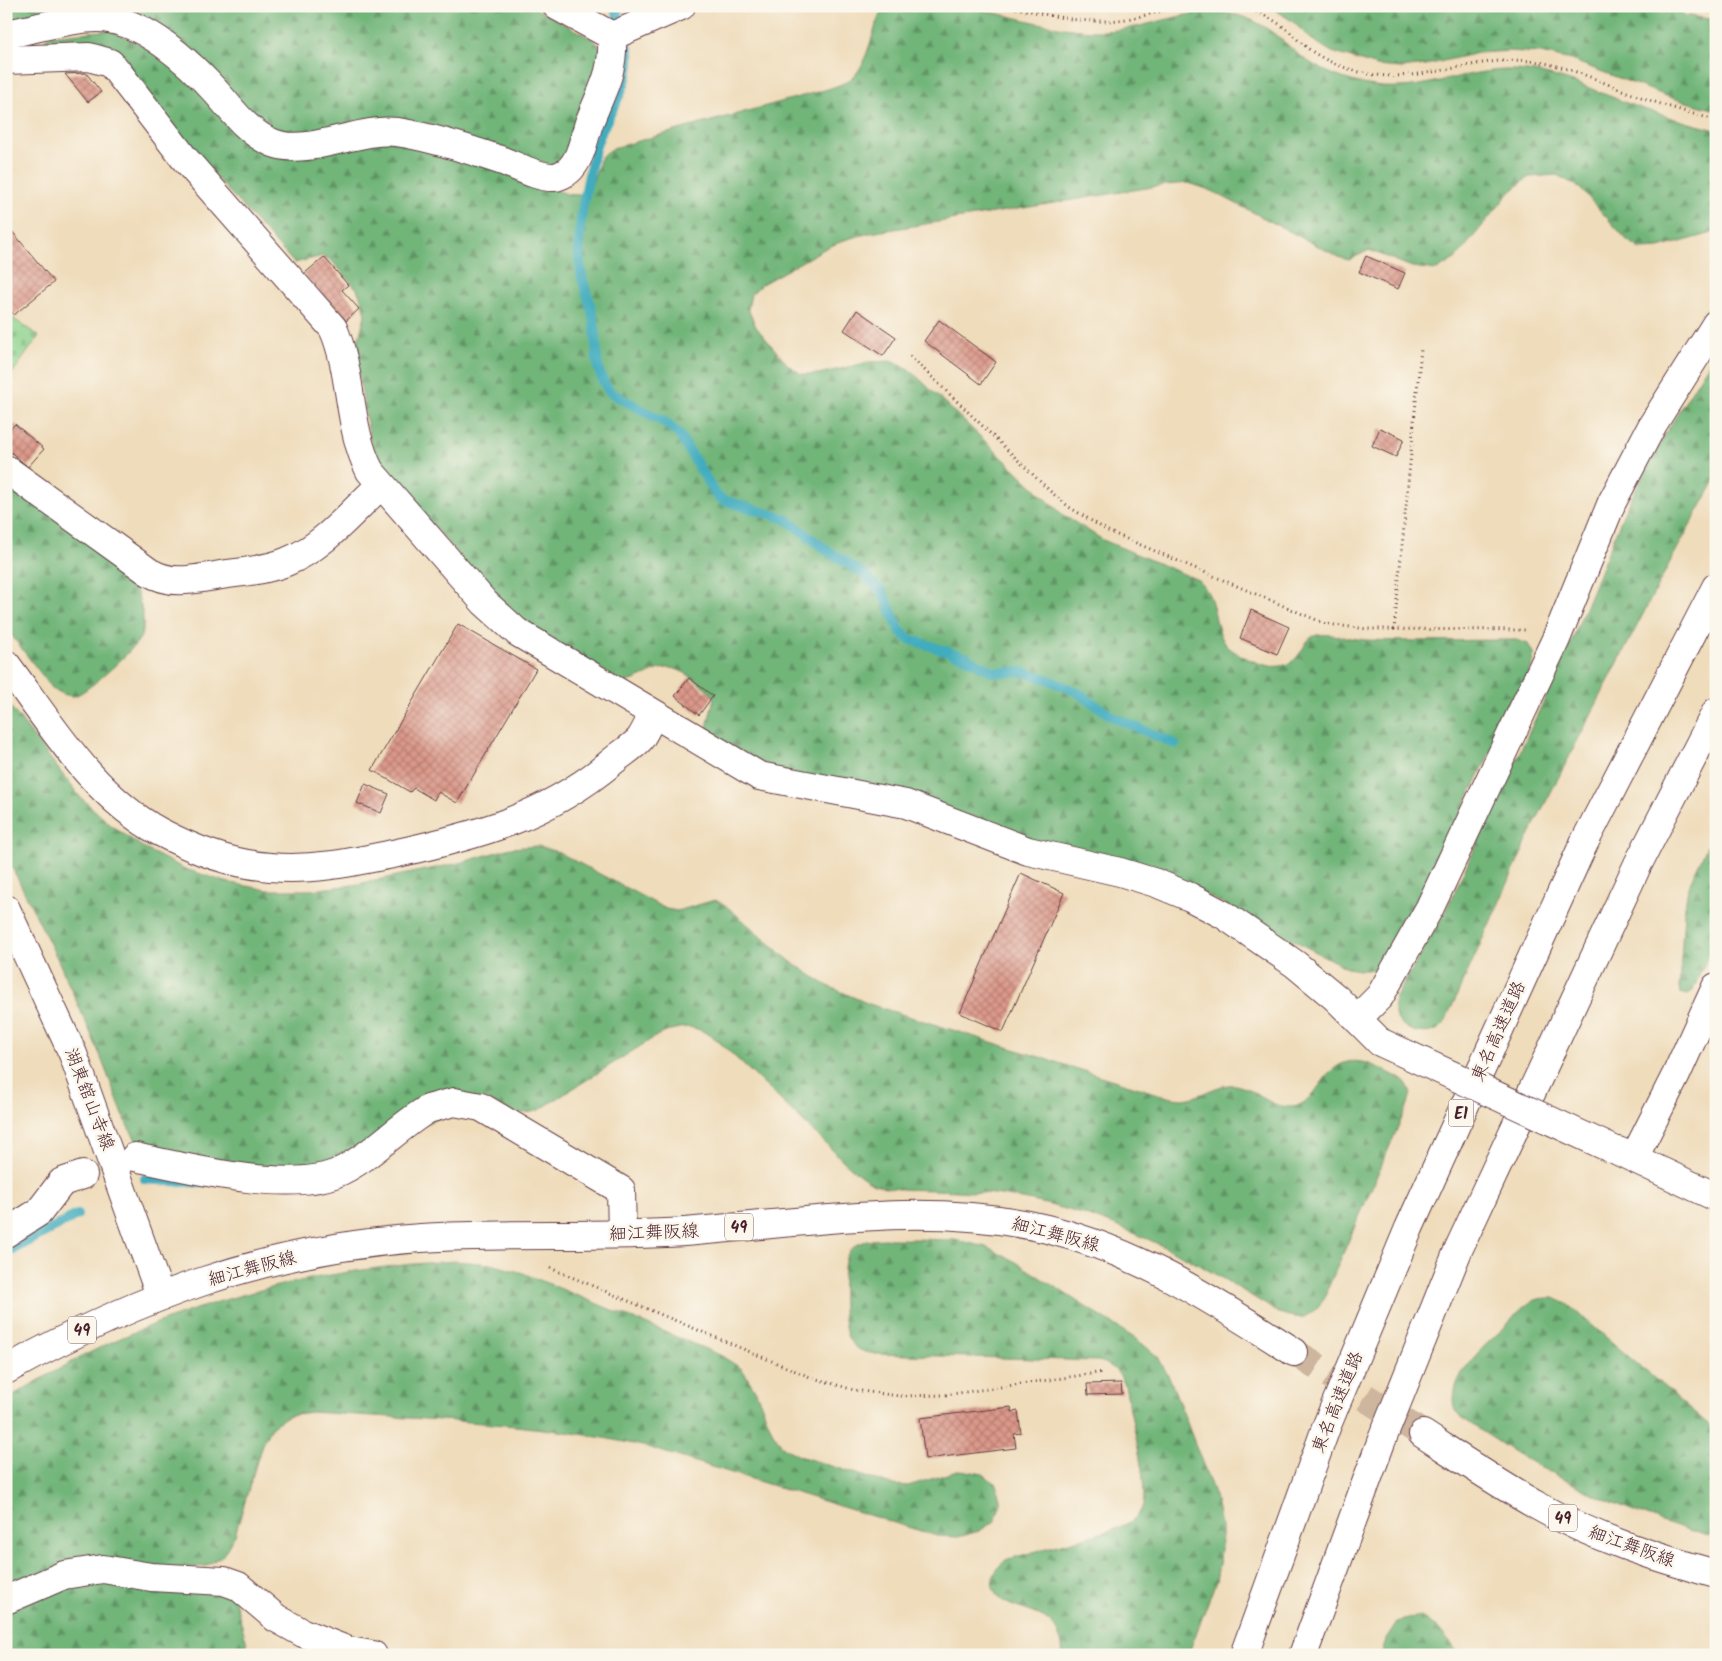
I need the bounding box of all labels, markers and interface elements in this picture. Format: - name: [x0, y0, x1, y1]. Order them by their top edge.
- street label: 東名高速道路: [1464, 976, 1535, 1087]
- street label: 湖東舘山寺線: [56, 1044, 121, 1155]
- road number: E1: [1448, 1100, 1474, 1126]
- street label: 細江舞阪線: [1008, 1210, 1103, 1261]
- road number: 49: [725, 1214, 753, 1240]
- street label: 細江舞阪線: [609, 1217, 700, 1250]
- street label: 細江舞阪線: [205, 1244, 300, 1295]
- road number: 49: [68, 1316, 96, 1344]
- street label: 東名高速道路: [1305, 1347, 1372, 1458]
- road number: 49: [1549, 1505, 1577, 1532]
- street label: 細江舞阪線: [1584, 1518, 1679, 1576]

